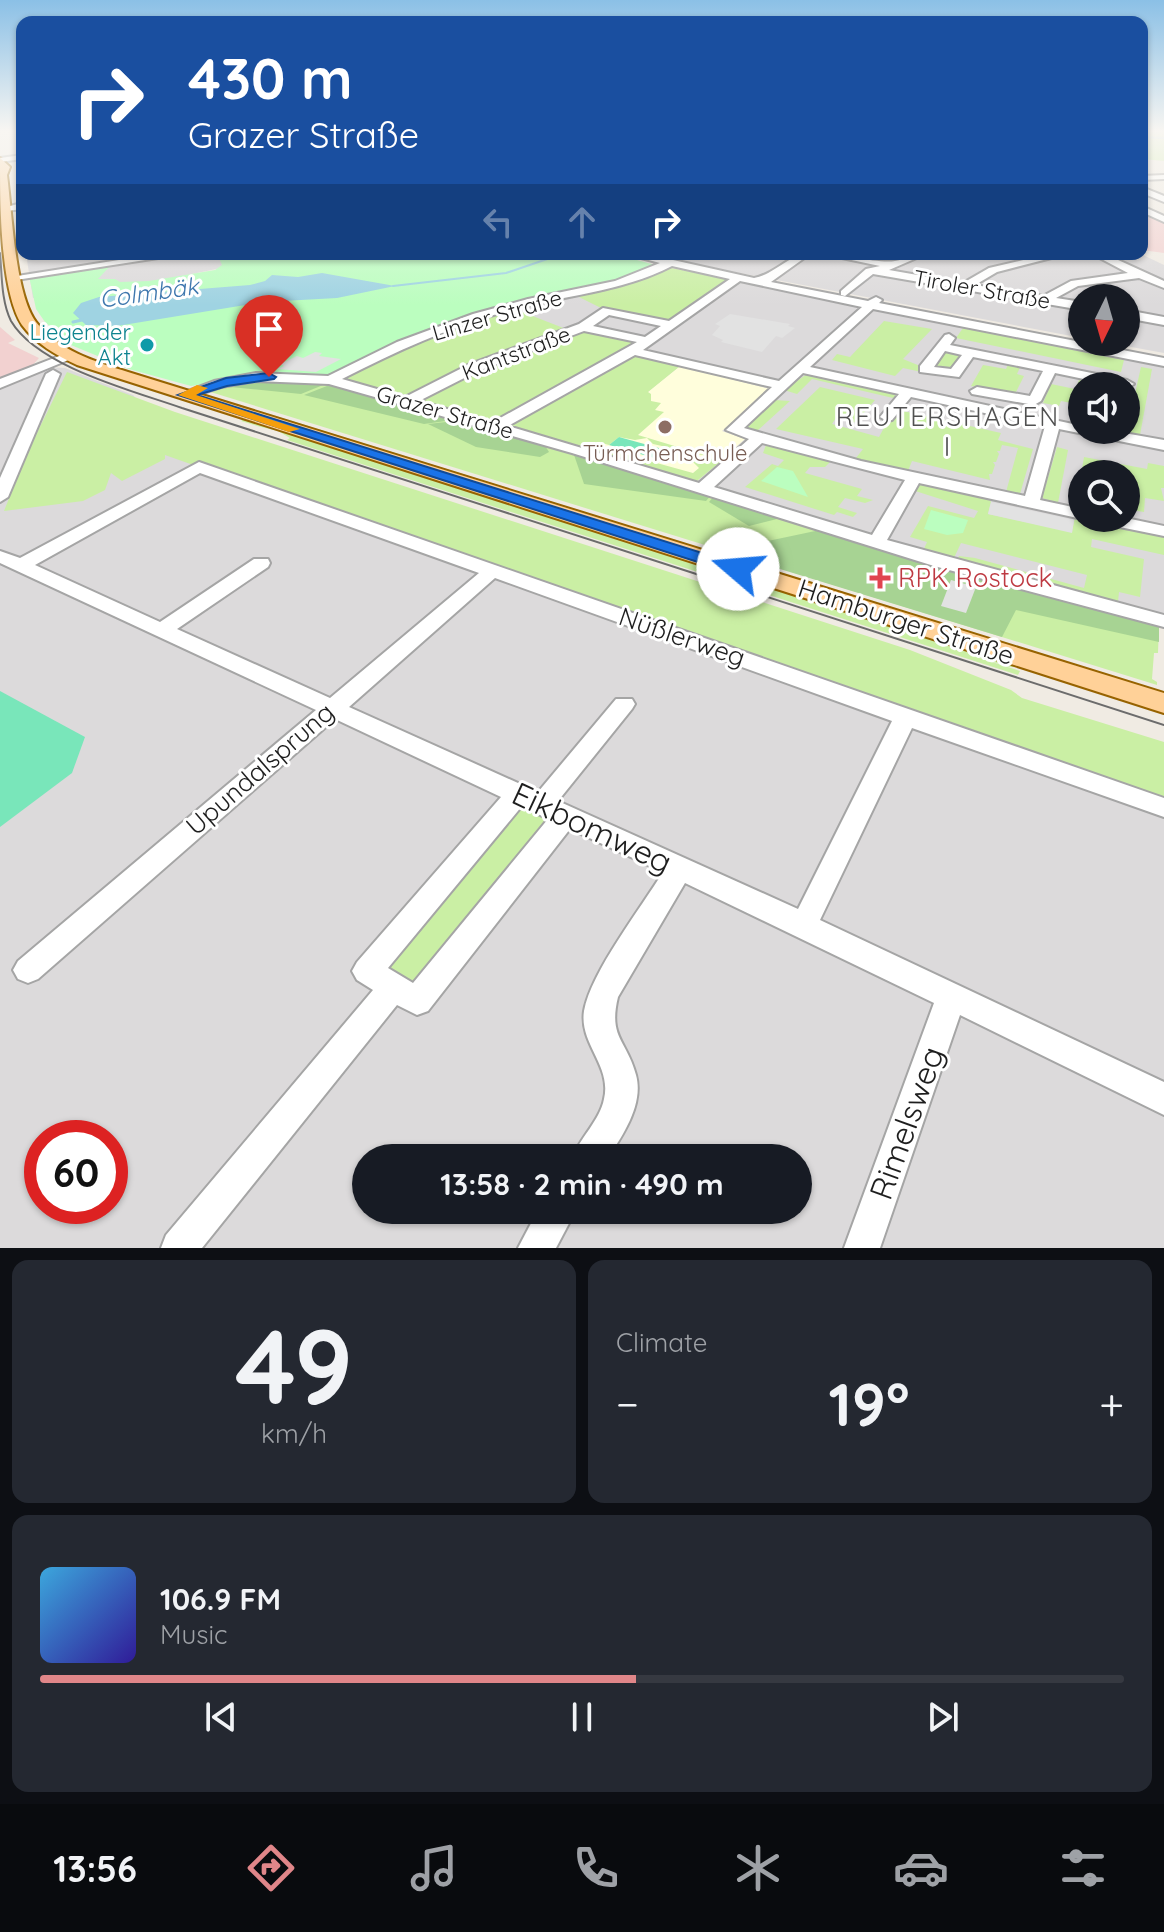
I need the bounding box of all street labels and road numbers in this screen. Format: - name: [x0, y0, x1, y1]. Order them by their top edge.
- street label: Tiroler Straße: [912, 263, 1052, 315]
- street label: Linzer Straße: [429, 283, 565, 347]
- street label: Kantstraße: [458, 320, 574, 386]
- street label: Grazer Straße: [373, 379, 517, 445]
- street label: Hamburger Straße: [794, 571, 1018, 672]
- street label: Nüßlerweg: [615, 600, 750, 674]
- street label: Upundalsprung: [179, 695, 341, 842]
- street label: Eikbomweg: [506, 773, 679, 882]
- street label: Rimelsweg: [860, 1041, 952, 1205]

